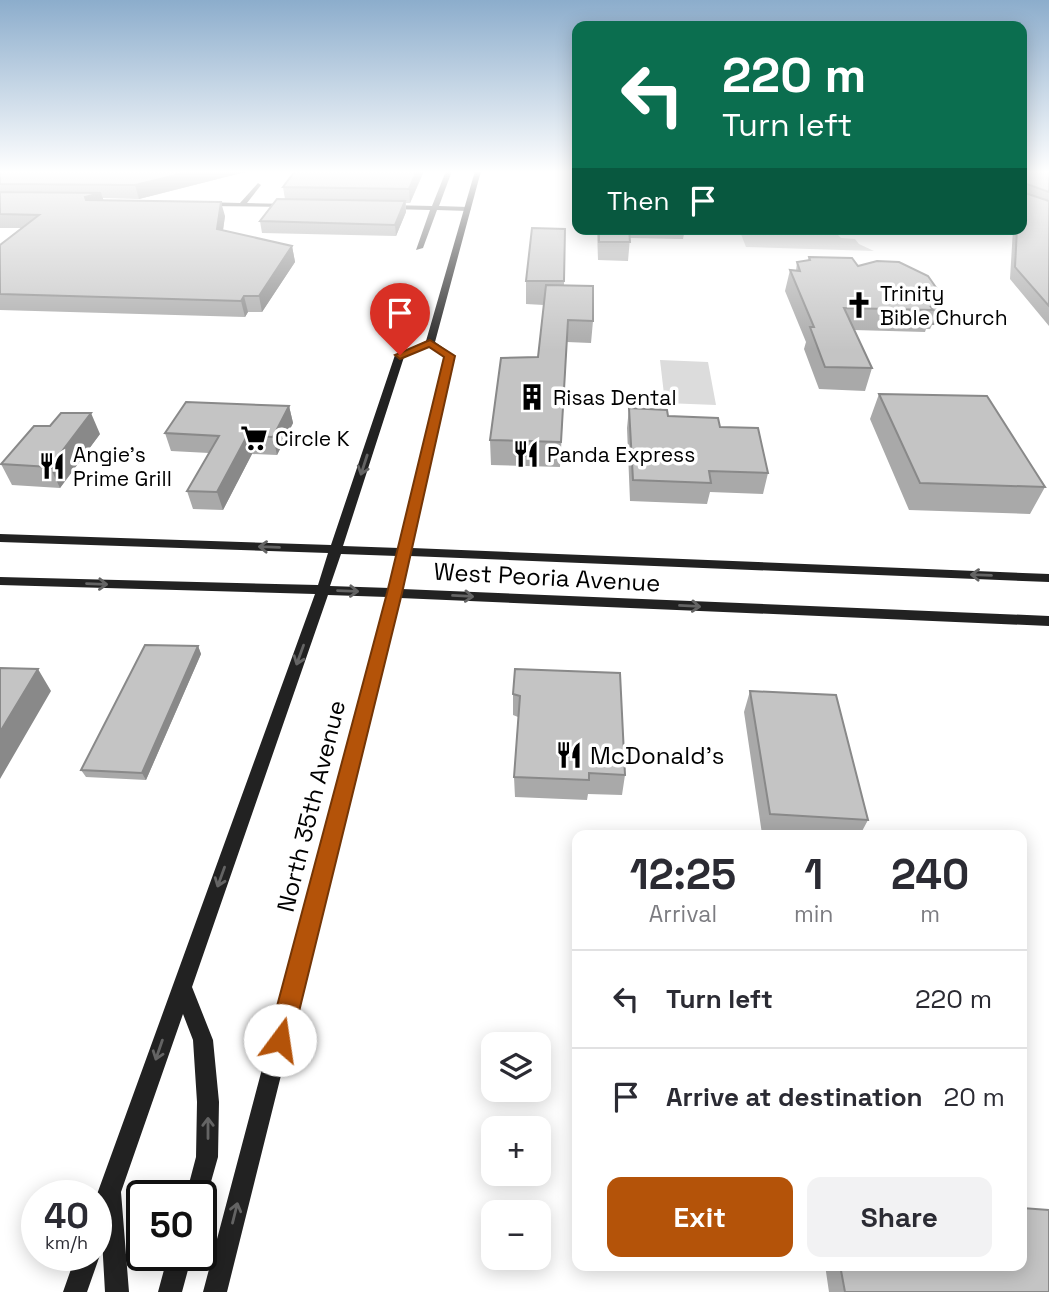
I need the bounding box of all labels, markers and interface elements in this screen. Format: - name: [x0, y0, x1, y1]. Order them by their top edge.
- text: 220 m: [722, 44, 866, 106]
- icon: left: [607, 49, 698, 140]
- text: Turn left: [722, 105, 852, 145]
- icon: arrive: [684, 182, 722, 220]
- text: Then: [607, 184, 670, 218]
- place label: Trinity Bible Church: [880, 280, 1008, 331]
- pin: [370, 283, 430, 355]
- church icon: Trinity Bible Church: [844, 290, 874, 320]
- icon: arrive: [381, 294, 419, 332]
- building icon: Risas Dental: [517, 382, 547, 412]
- place label: Risas Dental: [553, 384, 677, 411]
- supermarket icon: Circle K: [239, 423, 269, 453]
- place label: Circle K: [275, 425, 350, 452]
- restaurant icon: Panda Express: [511, 439, 541, 469]
- place label: Angie's Prime Grill: [73, 441, 172, 492]
- place label: Panda Express: [547, 441, 695, 468]
- restaurant icon: Angie's Prime Grill: [37, 451, 67, 481]
- one-way arrow: [356, 454, 369, 476]
- one-way arrow: [257, 541, 280, 554]
- street label: West Peoria Avenue: [433, 556, 661, 598]
- one-way arrow: [970, 569, 993, 582]
- one-way arrow: [85, 577, 108, 590]
- one-way arrow: [337, 585, 360, 598]
- one-way arrow: [451, 590, 474, 603]
- one-way arrow: [678, 600, 701, 613]
- one-way arrow: [293, 643, 306, 665]
- street label: North 35th Avenue: [270, 697, 352, 915]
- restaurant icon: McDonald's: [554, 740, 584, 770]
- place label: McDonald's: [590, 740, 724, 771]
- text: 12:25: [630, 848, 736, 901]
- text: 1: [804, 848, 823, 901]
- text: 240: [891, 848, 969, 901]
- one-way arrow: [214, 865, 226, 887]
- text: Arrival: [649, 899, 717, 929]
- text: min: [794, 899, 833, 929]
- text: m: [920, 899, 940, 929]
- icon: left: [607, 980, 645, 1018]
- text: Turn left: [666, 982, 773, 1016]
- text: 220 m: [915, 982, 992, 1016]
- position arrow: [243, 1003, 317, 1077]
- map controls: [481, 1032, 551, 1270]
- button: layers: [481, 1032, 551, 1102]
- one-way arrow: [152, 1039, 165, 1060]
- icon: arrive: [607, 1078, 645, 1116]
- text: Arrive at destination: [666, 1080, 923, 1114]
- text: 20 m: [944, 1080, 1005, 1114]
- button: +: [481, 1116, 551, 1186]
- one-way arrow: [201, 1117, 215, 1140]
- button: Exit: [607, 1177, 793, 1257]
- button: Share: [807, 1177, 992, 1257]
- speed limit sign: 50: [126, 1180, 217, 1271]
- text: 40: [44, 1194, 89, 1238]
- button: −: [481, 1200, 551, 1270]
- one-way arrow: [229, 1202, 242, 1225]
- text: km/h: [45, 1231, 88, 1254]

